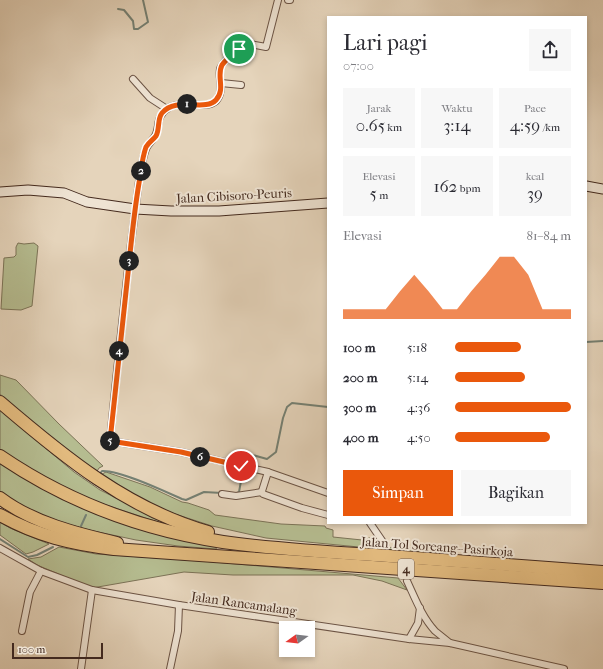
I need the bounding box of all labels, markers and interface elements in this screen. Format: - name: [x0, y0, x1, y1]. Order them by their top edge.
- button: share: [529, 29, 571, 71]
- text: Lari pagi: [343, 30, 428, 56]
- pin: [222, 32, 256, 66]
- icon: arrive: [228, 38, 250, 60]
- text: 07:00: [343, 58, 374, 73]
- pin: 1: [177, 94, 197, 114]
- text: 1: [185, 97, 189, 110]
- text: Jarak: [367, 102, 391, 115]
- text: Waktu: [442, 102, 472, 115]
- text: Pace: [524, 102, 546, 115]
- text: 0.65: [356, 115, 385, 135]
- text: 3:14: [443, 115, 471, 135]
- text: 4:59: [510, 115, 540, 135]
- text: km: [385, 121, 402, 134]
- text: /km: [540, 121, 560, 134]
- pin: 2: [131, 161, 151, 181]
- text: 2: [138, 164, 144, 177]
- text: Elevasi: [363, 170, 395, 183]
- text: kcal: [526, 170, 544, 183]
- text: 162: [433, 176, 457, 196]
- text: bpm: [457, 182, 481, 195]
- text: 5: [370, 183, 377, 203]
- text: 39: [527, 183, 543, 203]
- street label: Jalan Cibisoro-Peuris: [175, 185, 292, 206]
- text: m: [377, 189, 388, 202]
- text: Elevasi: [343, 228, 382, 243]
- text: 81–84 m: [526, 228, 571, 243]
- pin: 3: [119, 251, 139, 271]
- text: 3: [127, 254, 131, 267]
- text: 100 m: [343, 340, 376, 355]
- text: 5:18: [407, 340, 427, 355]
- pin: 4: [109, 341, 129, 361]
- text: 4: [116, 344, 122, 357]
- text: 200 m: [343, 370, 378, 385]
- text: 5:14: [407, 370, 428, 385]
- text: 300 m: [343, 400, 376, 415]
- text: 4:36: [407, 400, 430, 415]
- text: 400 m: [343, 430, 379, 445]
- text: 4:50: [407, 430, 431, 445]
- pin: 5: [100, 431, 120, 451]
- text: 5: [108, 434, 112, 447]
- pin: 6: [190, 447, 210, 467]
- pin: [224, 449, 258, 483]
- text: 6: [197, 450, 203, 463]
- icon: check: [230, 455, 252, 477]
- button: Simpan: [343, 470, 453, 516]
- button: Bagikan: [461, 470, 571, 516]
- street label: Jalan Tol Soreang–Pasirkoja: [359, 534, 514, 559]
- road number: 4: [398, 559, 414, 579]
- street label: Jalan Rancamalang: [189, 589, 299, 618]
- north arrow: [279, 621, 315, 657]
- map controls: [279, 621, 315, 657]
- scale bar: [12, 641, 103, 660]
- text: 100 m: [18, 643, 46, 656]

